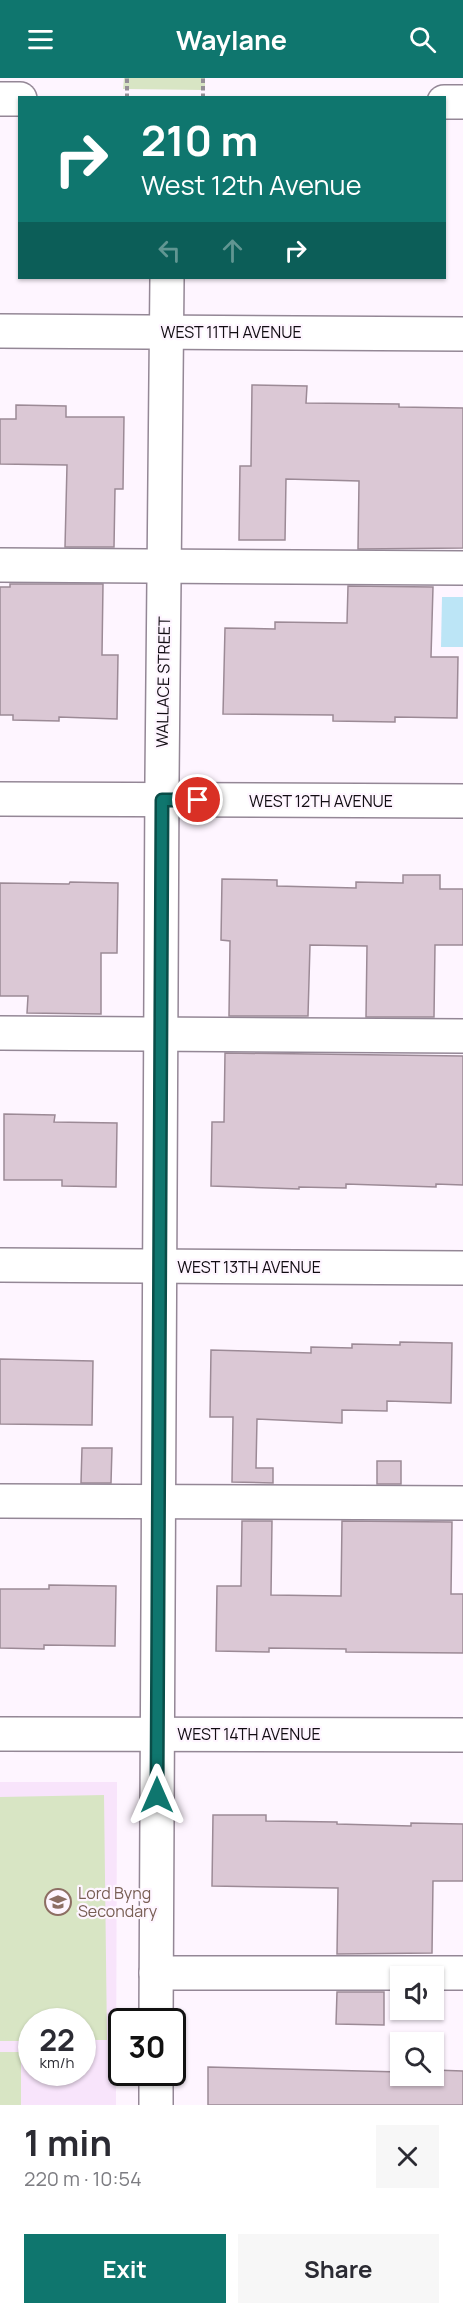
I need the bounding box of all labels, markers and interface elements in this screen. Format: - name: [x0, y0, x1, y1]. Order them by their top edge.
- text: Waylane: [176, 21, 287, 58]
- icon: menu: [24, 23, 57, 56]
- icon: search: [406, 23, 439, 56]
- text: 210 m: [141, 111, 258, 169]
- icon: right: [42, 120, 120, 198]
- text: West 12th Avenue: [141, 166, 361, 203]
- icon: left: [153, 234, 186, 267]
- icon: ahead: [216, 234, 249, 267]
- icon: right: [279, 234, 312, 267]
- street label: WEST 11TH AVENUE: [160, 321, 302, 343]
- street label: WALLACE STREET: [151, 616, 175, 748]
- pin: [172, 774, 223, 825]
- icon: arrive: [181, 783, 214, 816]
- street label: WEST 12TH AVENUE: [249, 790, 393, 812]
- street label: WEST 13TH AVENUE: [177, 1256, 321, 1278]
- street label: WEST 14TH AVENUE: [177, 1723, 321, 1745]
- position arrow: [125, 1763, 189, 1827]
- place label: Lord Byng Secondary: [78, 1882, 158, 1922]
- school or university icon: Lord Byng Secondary: [43, 1887, 73, 1917]
- map controls: [390, 1966, 444, 2086]
- button: sound: [390, 1966, 444, 2020]
- speed limit sign: 30: [108, 2008, 186, 2086]
- text: 22: [39, 2019, 75, 2060]
- button: search: [390, 2032, 444, 2086]
- text: km/h: [40, 2052, 74, 2073]
- text: 1 min: [24, 2118, 112, 2167]
- button: close: [376, 2125, 439, 2188]
- text: 220 m · 10:54: [24, 2165, 142, 2192]
- button: Exit: [24, 2234, 226, 2303]
- button: Share: [238, 2234, 439, 2303]

